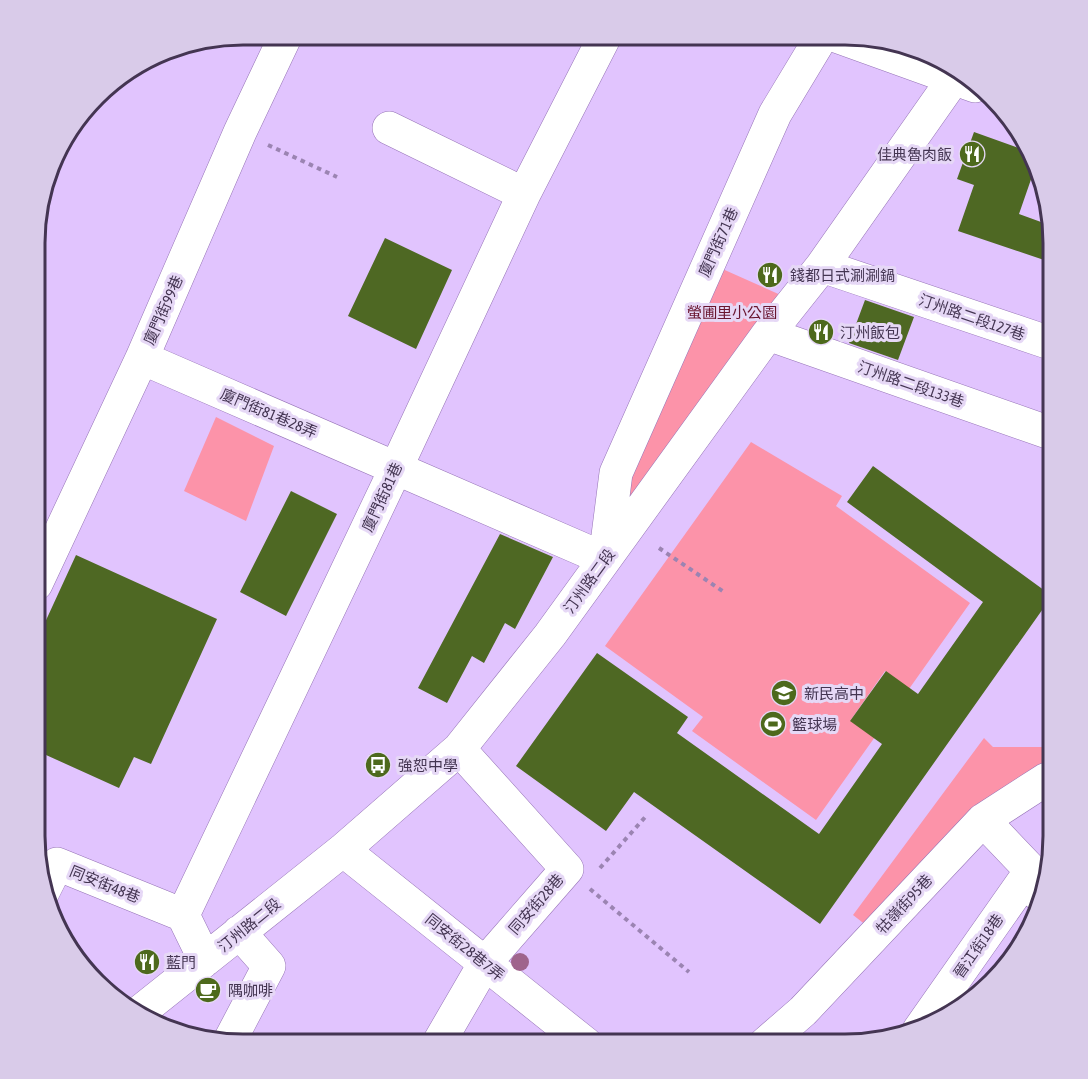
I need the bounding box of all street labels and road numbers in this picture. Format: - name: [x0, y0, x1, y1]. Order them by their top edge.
- street label: 廈門街71巷: [695, 205, 741, 279]
- street label: 廈門街99巷: [140, 273, 186, 347]
- street label: 汀州路二段127巷: [917, 291, 1027, 343]
- street label: 汀州路二段133巷: [856, 358, 966, 410]
- street label: 廈門街81巷28弄: [218, 385, 320, 441]
- street label: 廈門街81巷: [359, 460, 405, 534]
- street label: 汀州路二段: [560, 546, 618, 616]
- street label: 同安街48巷: [67, 862, 143, 906]
- street label: 同安街28巷: [505, 870, 567, 938]
- street label: 牯嶺街95巷: [873, 871, 935, 937]
- street label: 汀州路二段: [215, 895, 283, 955]
- street label: 同安街28巷7弄: [422, 910, 508, 984]
- street label: 晉江街18巷: [950, 911, 1006, 981]

